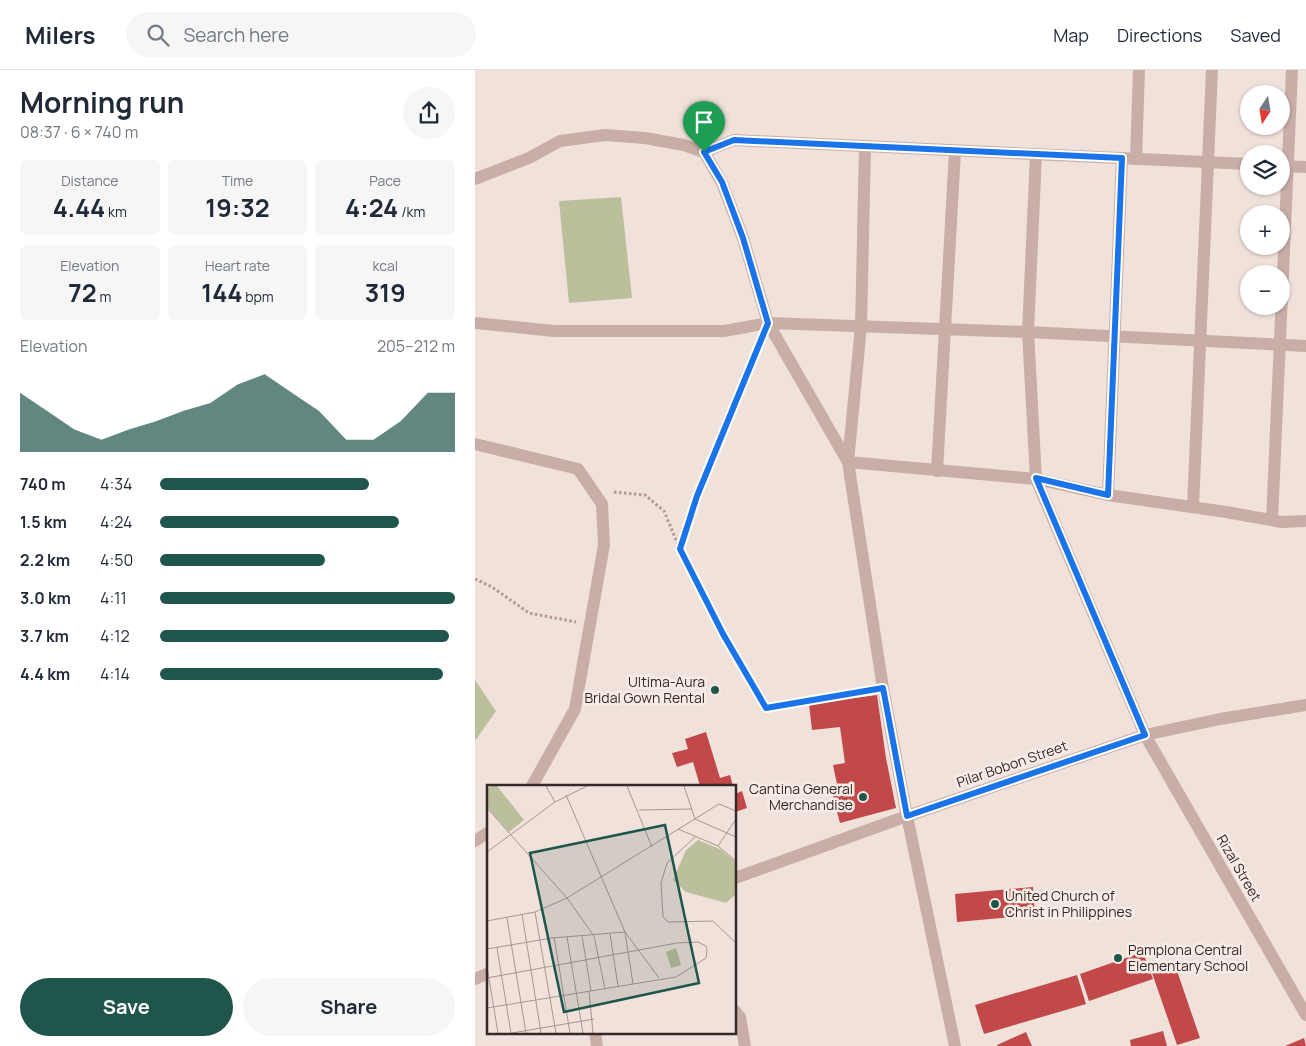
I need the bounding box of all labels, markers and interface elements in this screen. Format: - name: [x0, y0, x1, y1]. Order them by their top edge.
- search box: [126, 12, 476, 57]
- text: Milers: [25, 18, 96, 51]
- icon: search: [144, 21, 172, 49]
- text: Search here: [184, 22, 289, 48]
- text: Map: [1053, 23, 1089, 47]
- text: Directions: [1117, 23, 1202, 47]
- text: Saved: [1230, 23, 1281, 47]
- text: Morning run: [20, 83, 184, 121]
- north arrow: [1240, 85, 1290, 135]
- map controls: [1240, 85, 1290, 315]
- button: share: [403, 87, 455, 139]
- pin: [683, 101, 725, 152]
- icon: arrive: [690, 108, 718, 136]
- text: 08:37 · 6 × 740 m: [20, 121, 138, 143]
- button: layers: [1240, 145, 1290, 195]
- text: Distance: [61, 171, 119, 190]
- text: Time: [222, 171, 253, 190]
- text: Pace: [369, 171, 401, 190]
- text: 4.44: [53, 190, 105, 225]
- text: 19:32: [205, 190, 270, 225]
- text: 4:24: [345, 190, 398, 225]
- text: km: [105, 202, 127, 221]
- text: /km: [398, 202, 425, 221]
- button: +: [1240, 205, 1290, 255]
- text: Elevation: [60, 256, 119, 275]
- text: Heart rate: [205, 256, 270, 275]
- text: kcal: [372, 256, 398, 275]
- button: −: [1240, 265, 1290, 315]
- text: 72: [68, 275, 97, 310]
- text: 144: [201, 275, 242, 310]
- text: 319: [365, 275, 406, 310]
- text: m: [97, 287, 111, 306]
- text: bpm: [242, 287, 274, 306]
- text: Elevation: [20, 335, 88, 357]
- text: 205–212 m: [377, 335, 455, 357]
- text: 740 m: [20, 473, 66, 495]
- text: 4:34: [100, 473, 133, 495]
- text: 1.5 km: [20, 511, 67, 533]
- text: 4:24: [100, 511, 132, 533]
- text: 2.2 km: [20, 549, 70, 571]
- text: 4:50: [100, 549, 133, 571]
- text: 3.0 km: [20, 587, 71, 609]
- text: 4:11: [100, 587, 127, 609]
- text: 3.7 km: [20, 625, 69, 647]
- text: 4:12: [100, 625, 130, 647]
- text: 4.4 km: [20, 663, 70, 685]
- text: 4:14: [100, 663, 130, 685]
- place label: Ultima-Aura Bridal Gown Rental: [584, 672, 705, 707]
- marker: Ultima-Aura Bridal Gown Rental: [709, 684, 721, 696]
- street label: Pilar Bobon Street: [954, 735, 1070, 791]
- place label: Cantina General Merchandise: [749, 779, 853, 814]
- inset map: [487, 785, 736, 1034]
- marker: Cantina General Merchandise: [857, 791, 869, 803]
- street label: Rizal Street: [1213, 831, 1266, 905]
- place label: United Church of Christ in Philippines: [1005, 886, 1132, 921]
- marker: United Church of Christ in Philippines: [989, 898, 1001, 910]
- place label: Pamplona Central Elementary School: [1128, 940, 1248, 975]
- marker: Pamplona Central Elementary School: [1112, 952, 1124, 964]
- button: Save: [20, 978, 233, 1036]
- button: Share: [243, 978, 455, 1036]

